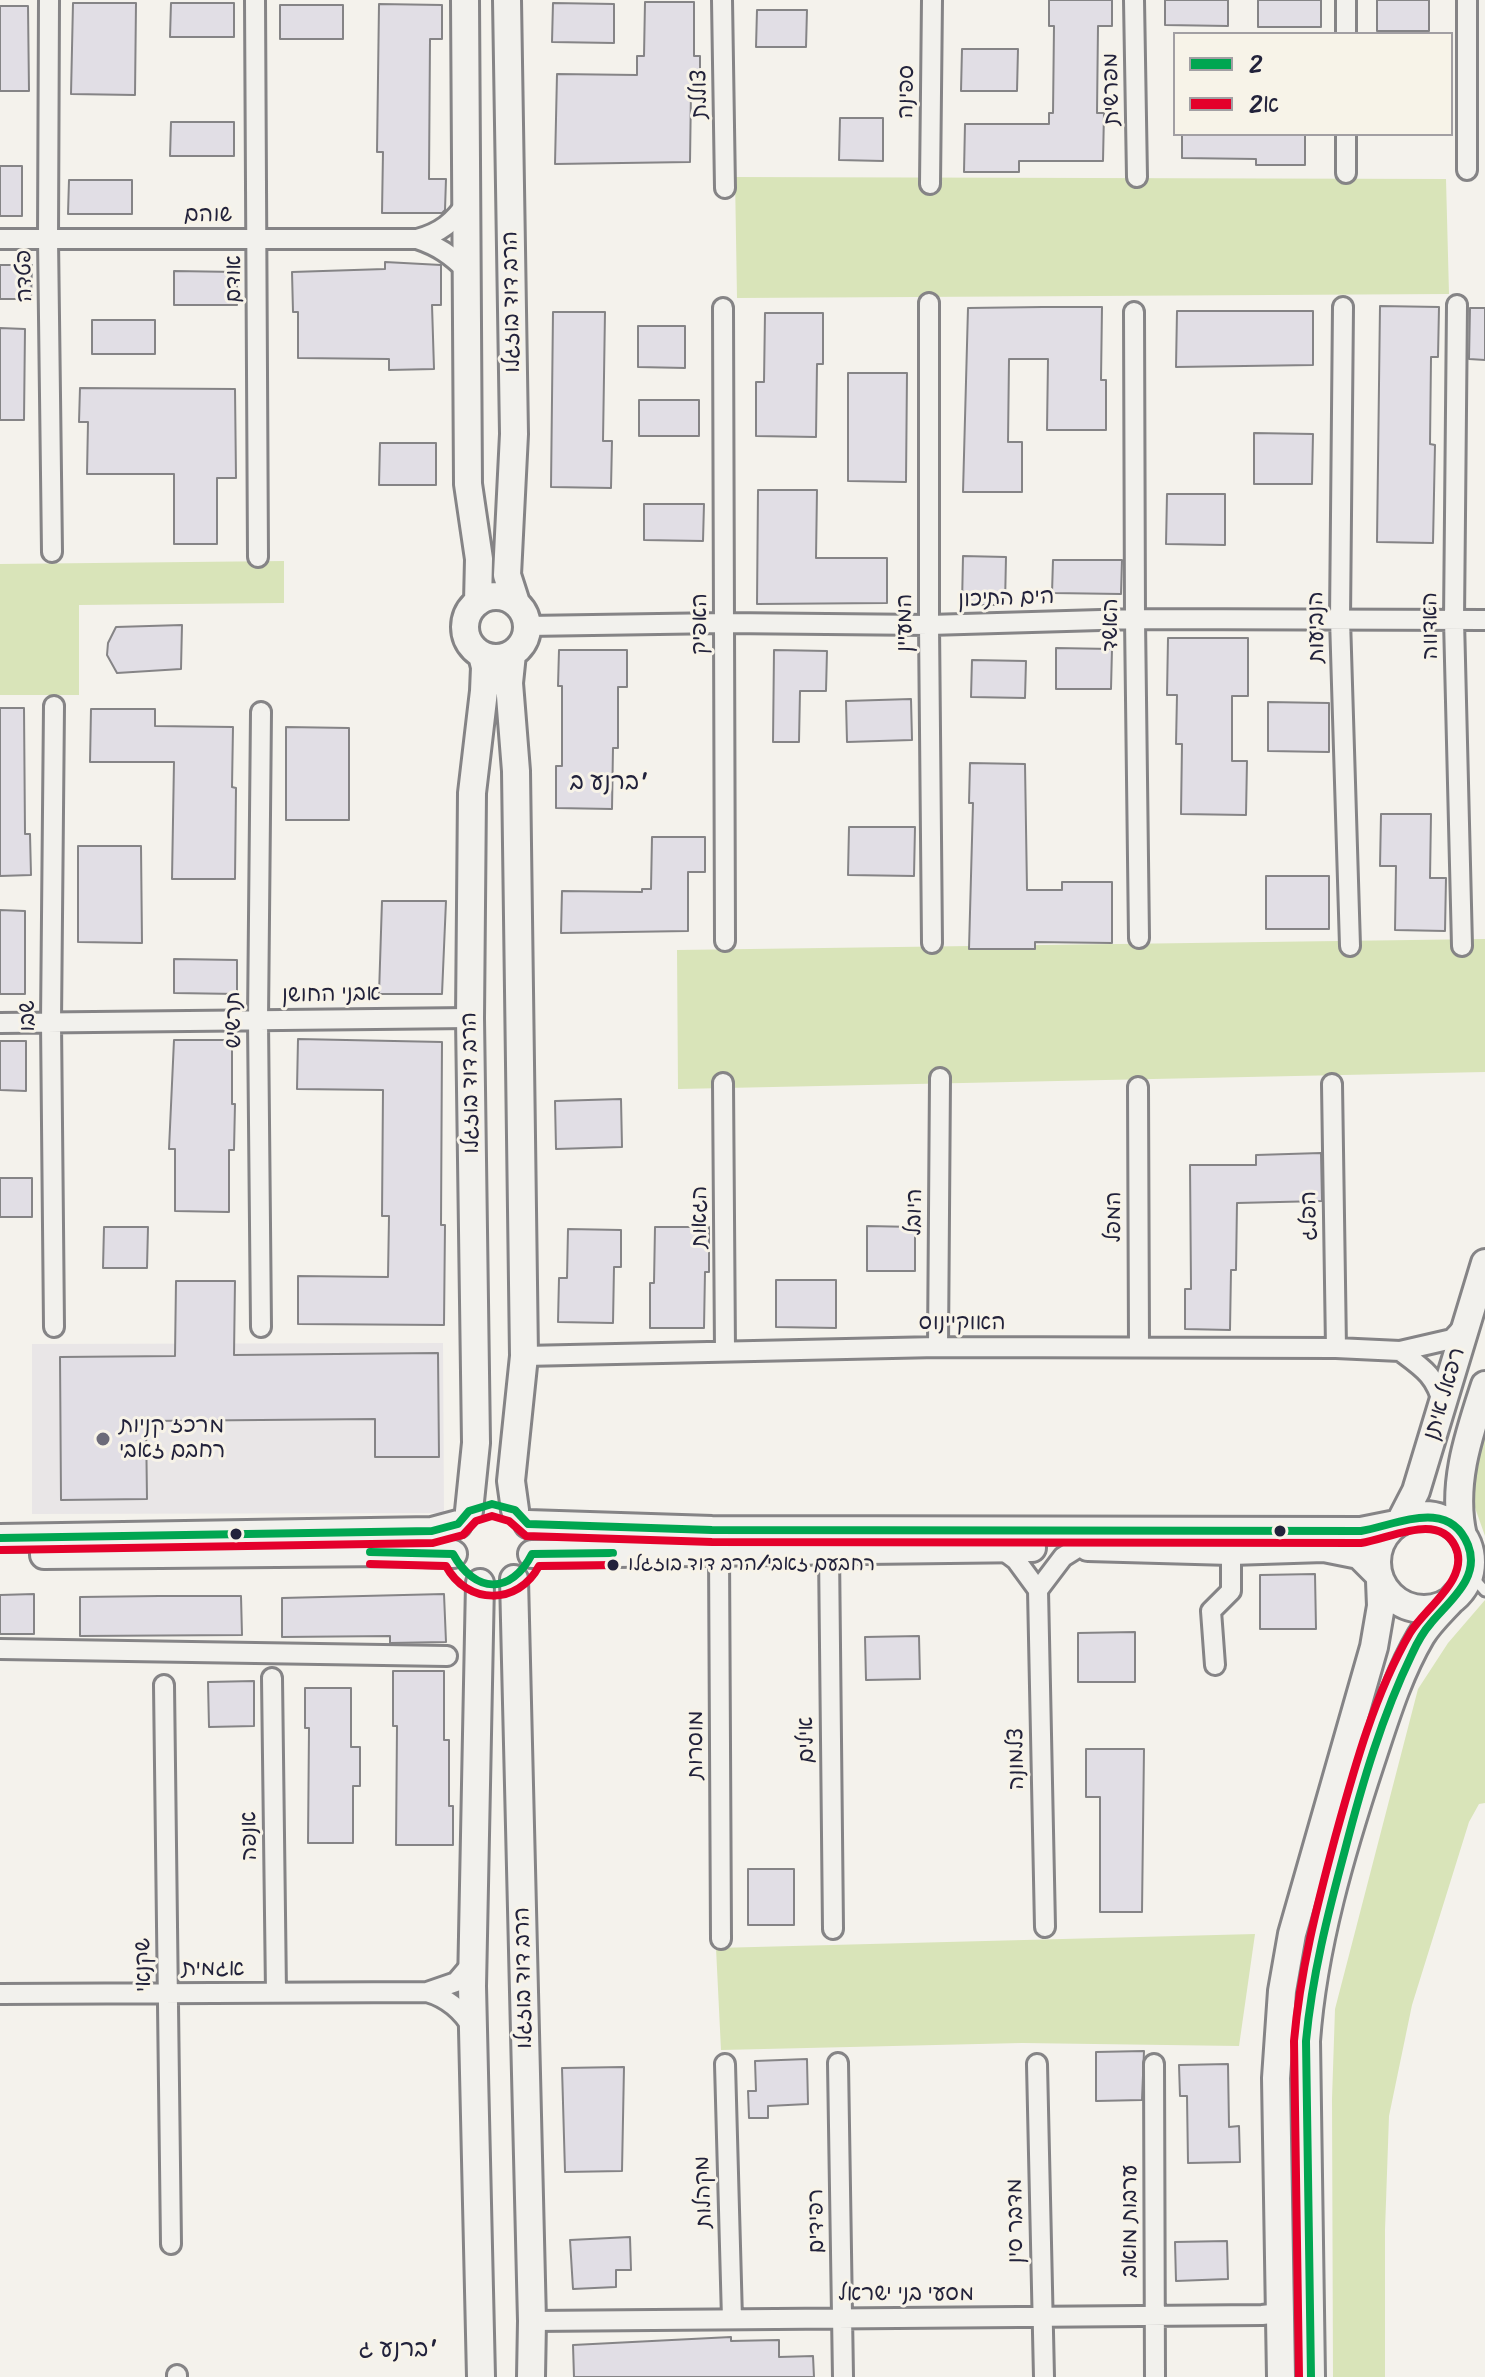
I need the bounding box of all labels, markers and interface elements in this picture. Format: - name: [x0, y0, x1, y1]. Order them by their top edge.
- legend: [1173, 32, 1453, 136]
- text: 2: [1249, 43, 1263, 85]
- street label: מפרשית: [1098, 52, 1126, 126]
- street label: ספינה: [893, 65, 921, 119]
- street label: צוללת: [686, 69, 714, 119]
- text: 2א: [1249, 83, 1279, 125]
- street label: שוהם: [184, 202, 232, 228]
- street label: הרב דוד בוזגלו: [498, 231, 526, 373]
- street label: פטדה: [11, 249, 39, 303]
- street label: אודם: [221, 255, 247, 303]
- street label: הים התיכון: [957, 584, 1055, 614]
- street label: הנביעות: [1303, 591, 1331, 663]
- street label: האדווה: [1417, 592, 1445, 660]
- street label: האפיק: [687, 593, 713, 655]
- street label: המעיין: [892, 594, 918, 652]
- street label: האשד: [1098, 598, 1124, 652]
- district label: ברנע ב': [570, 769, 648, 797]
- street label: אבני החושן: [281, 981, 381, 1009]
- street label: תרשיש: [221, 991, 247, 1049]
- street label: שבו: [15, 1000, 41, 1032]
- street label: הרב דוד בוזגלו: [457, 1012, 485, 1154]
- street label: הגאות: [687, 1186, 713, 1248]
- street label: היובל: [901, 1188, 929, 1236]
- street label: המפל: [1101, 1191, 1127, 1243]
- street label: הפלג: [1296, 1191, 1324, 1241]
- street label: האוקיינוס: [918, 1310, 1006, 1336]
- street label: רפאל איתן: [1418, 1344, 1472, 1444]
- place label: מרכז קניות רחבם זאבי: [119, 1413, 225, 1464]
- marker: מרכז קניות רחבם זאבי: [94, 1430, 112, 1448]
- unlabelled marker: [1272, 1523, 1288, 1539]
- unlabelled marker: [228, 1526, 244, 1542]
- place label: רחבעם זאבי/הרב דוד בוזגלו: [628, 1553, 875, 1577]
- marker: רחבעם זאבי/הרב דוד בוזגלו: [605, 1557, 621, 1573]
- street label: מוסרות: [683, 1711, 709, 1779]
- street label: אילים: [793, 1716, 821, 1764]
- street label: צלמונה: [1003, 1728, 1031, 1790]
- street label: אנפה: [236, 1811, 264, 1861]
- street label: הרב דוד בוזגלו: [510, 1907, 538, 2049]
- street label: שקנאי: [130, 1938, 158, 1992]
- street label: אגמית: [182, 1956, 244, 1982]
- street label: מקהלות: [690, 2155, 718, 2229]
- street label: ערבות מואב: [1117, 2164, 1143, 2278]
- street label: מדבר סין: [1002, 2178, 1030, 2264]
- street label: רפידים: [803, 2188, 831, 2254]
- street label: מסעי בני ישראל: [838, 2281, 974, 2307]
- district label: ברנע ג': [358, 2336, 438, 2364]

